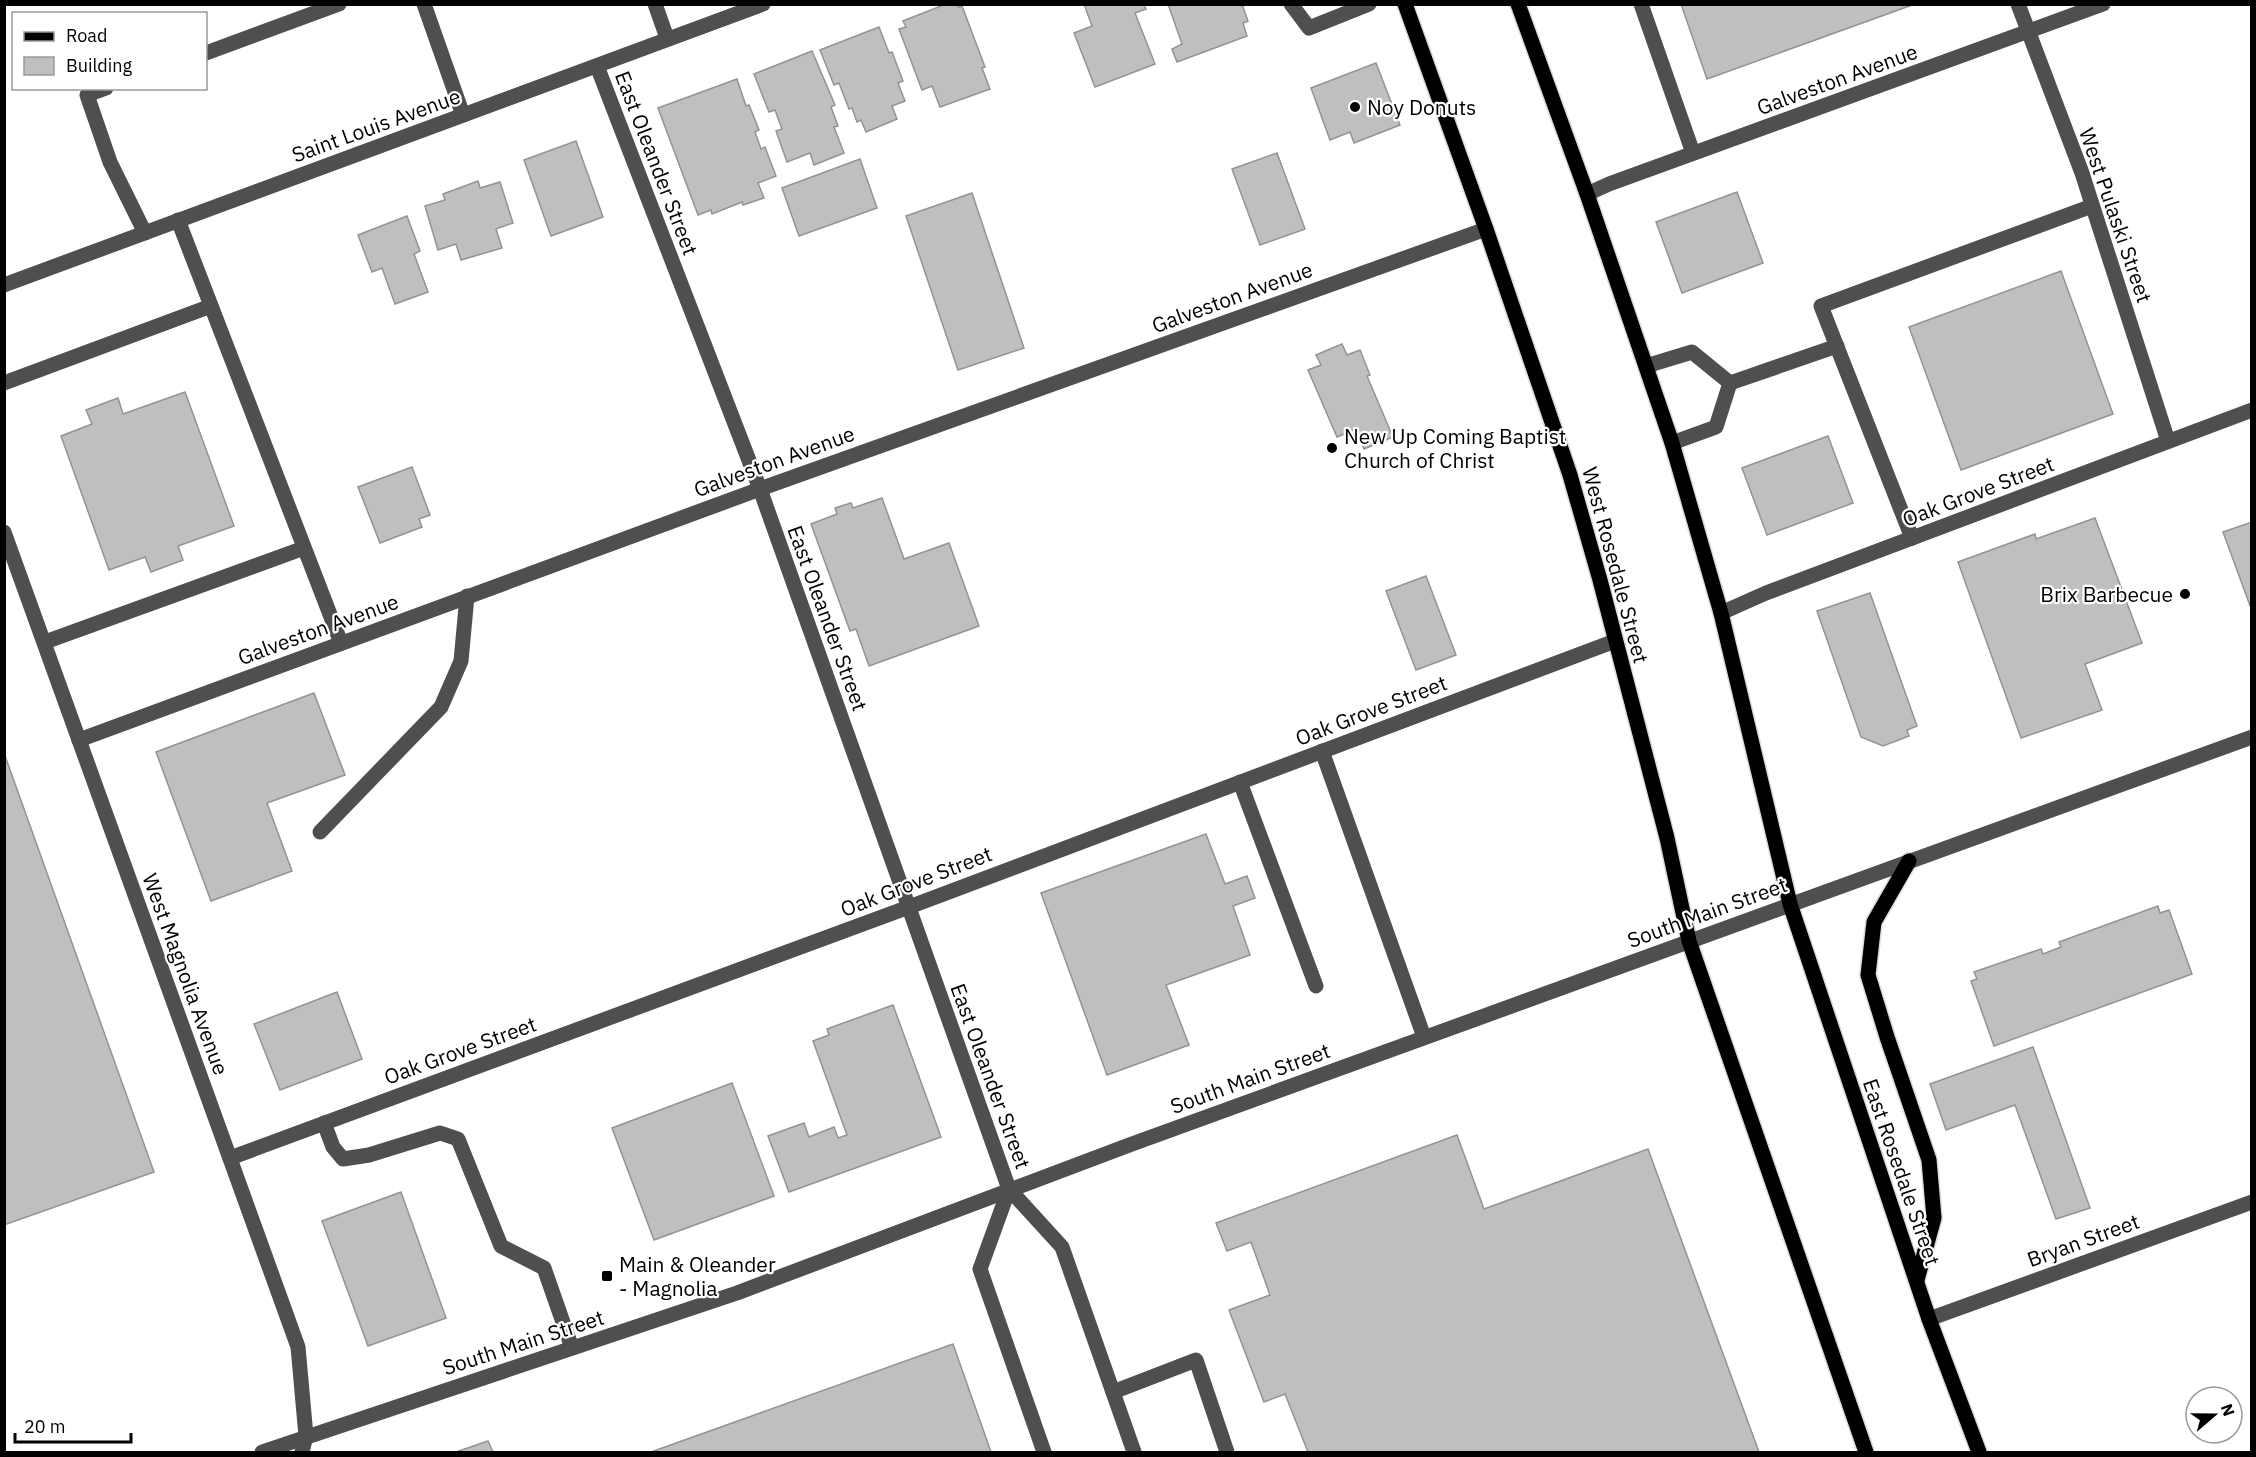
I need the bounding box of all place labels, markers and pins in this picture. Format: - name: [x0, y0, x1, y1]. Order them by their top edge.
- place label: Noy Donuts: [1367, 93, 1476, 121]
- marker: Noy Donuts: [1348, 100, 1362, 114]
- place label: New Up Coming Baptist Church of Christ: [1344, 422, 1566, 474]
- marker: New Up Coming Baptist Church of Christ: [1325, 441, 1339, 455]
- place label: Brix Barbecue: [2040, 580, 2173, 608]
- marker: Brix Barbecue: [2178, 587, 2192, 601]
- place label: Main & Oleander - Magnolia: [619, 1250, 776, 1302]
- marker: Main & Oleander - Magnolia: [600, 1269, 614, 1283]

